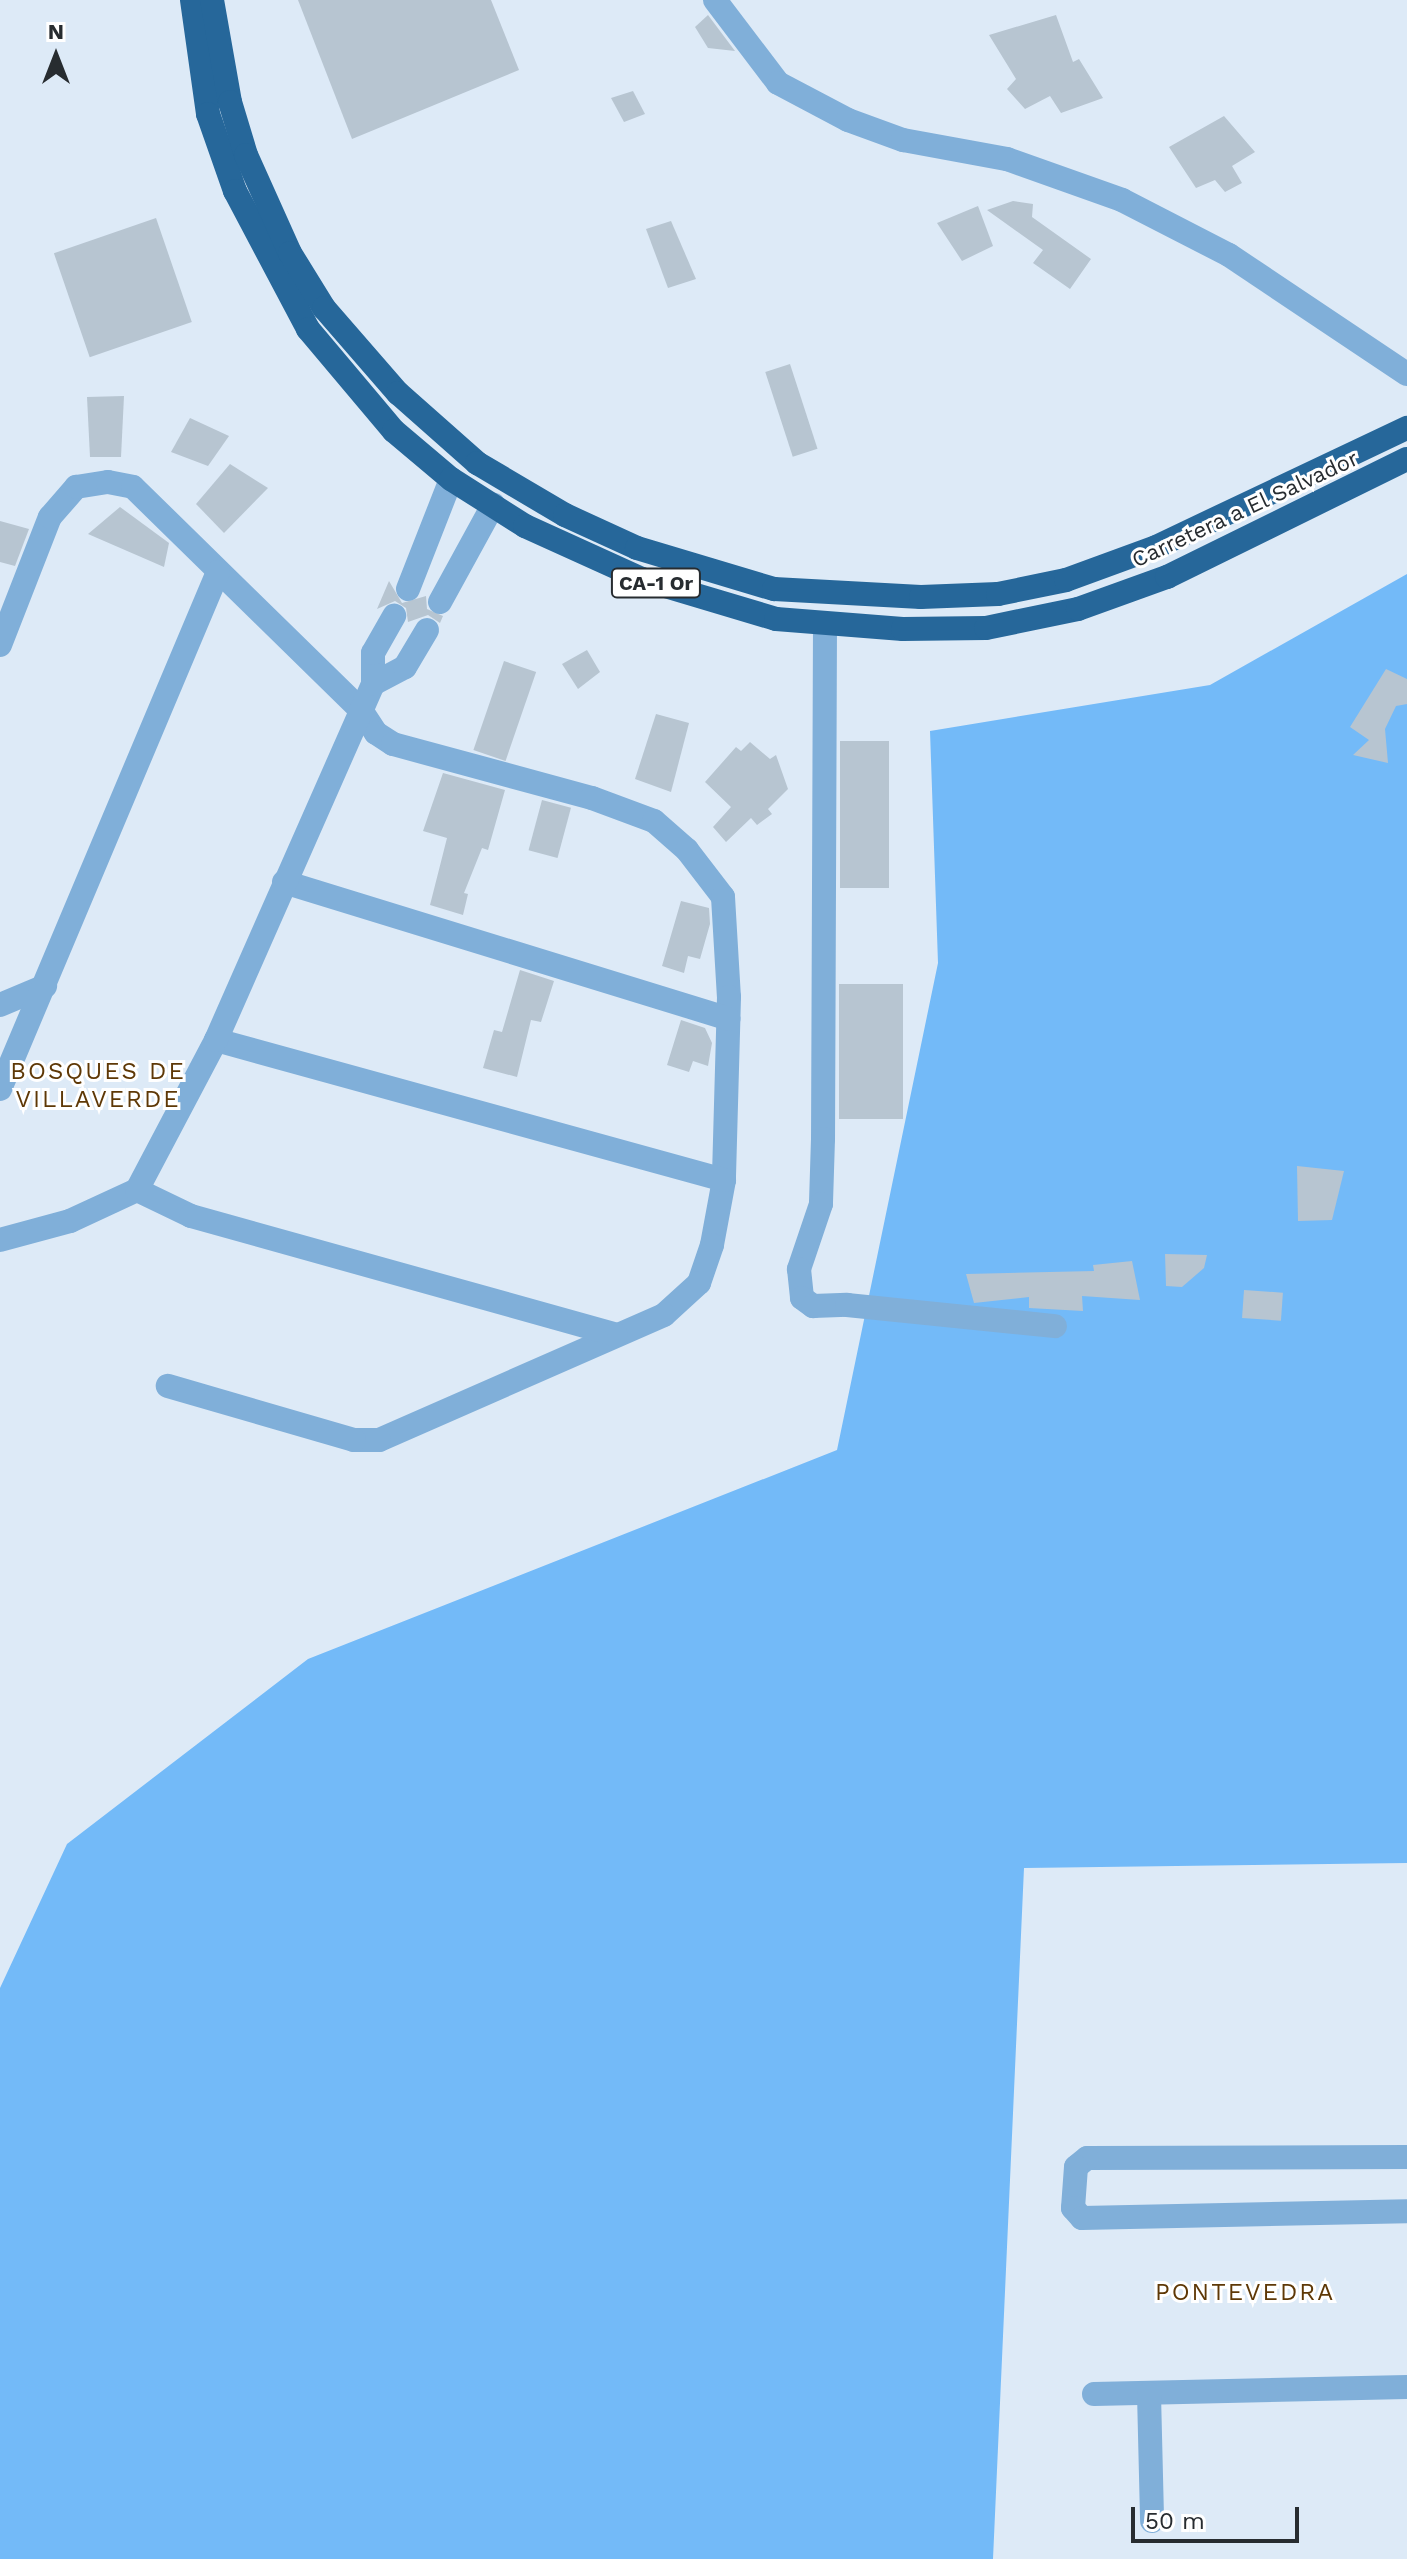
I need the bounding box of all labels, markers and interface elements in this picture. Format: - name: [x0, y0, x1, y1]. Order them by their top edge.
- north arrow: [16, 16, 96, 96]
- text: N: [48, 19, 64, 44]
- street label: Carretera a El Salvador: [1127, 445, 1363, 573]
- road number: CA-1 Or: [610, 567, 702, 599]
- district label: BOSQUES DE VILLAVERDE: [10, 1058, 186, 1114]
- district label: PONTEVEDRA: [1155, 2279, 1335, 2307]
- scale bar: [1135, 2491, 1303, 2541]
- text: 50 m: [1145, 2507, 1205, 2535]

